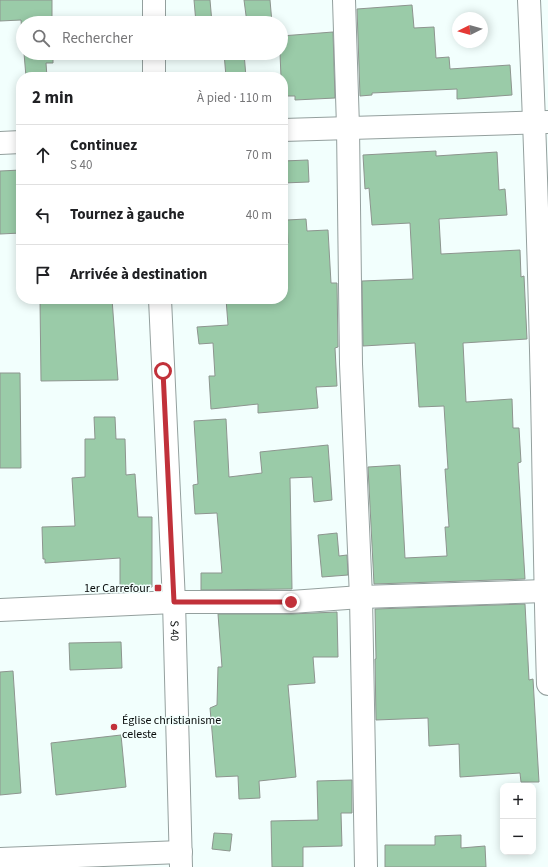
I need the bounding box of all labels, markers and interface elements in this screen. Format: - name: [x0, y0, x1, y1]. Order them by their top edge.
- north arrow: [452, 12, 488, 48]
- search box: [16, 16, 288, 60]
- icon: search: [30, 27, 52, 49]
- text: Rechercher: [62, 28, 133, 49]
- text: 2 min: [32, 86, 73, 110]
- text: À pied · 110 m: [197, 89, 272, 107]
- text: Continuez: [70, 135, 137, 156]
- icon: ahead: [32, 144, 54, 166]
- text: 70 m: [246, 146, 272, 164]
- text: S 40: [70, 156, 92, 174]
- icon: left: [32, 204, 54, 226]
- text: Tournez à gauche: [70, 204, 185, 225]
- text: 40 m: [246, 206, 272, 224]
- icon: arrive: [32, 264, 54, 286]
- text: Arrivée à destination: [70, 264, 207, 285]
- route start: [154, 362, 172, 380]
- place label: 1er Carrefour: [84, 580, 151, 597]
- marker: 1er Carrefour: [153, 583, 163, 593]
- route end: [282, 593, 300, 611]
- street label: S 40: [165, 620, 183, 641]
- place label: Église christianisme celeste: [122, 712, 221, 743]
- marker: Église christianisme celeste: [109, 722, 119, 732]
- map controls: [500, 783, 536, 855]
- button: +: [500, 783, 536, 819]
- button: −: [500, 819, 536, 855]

